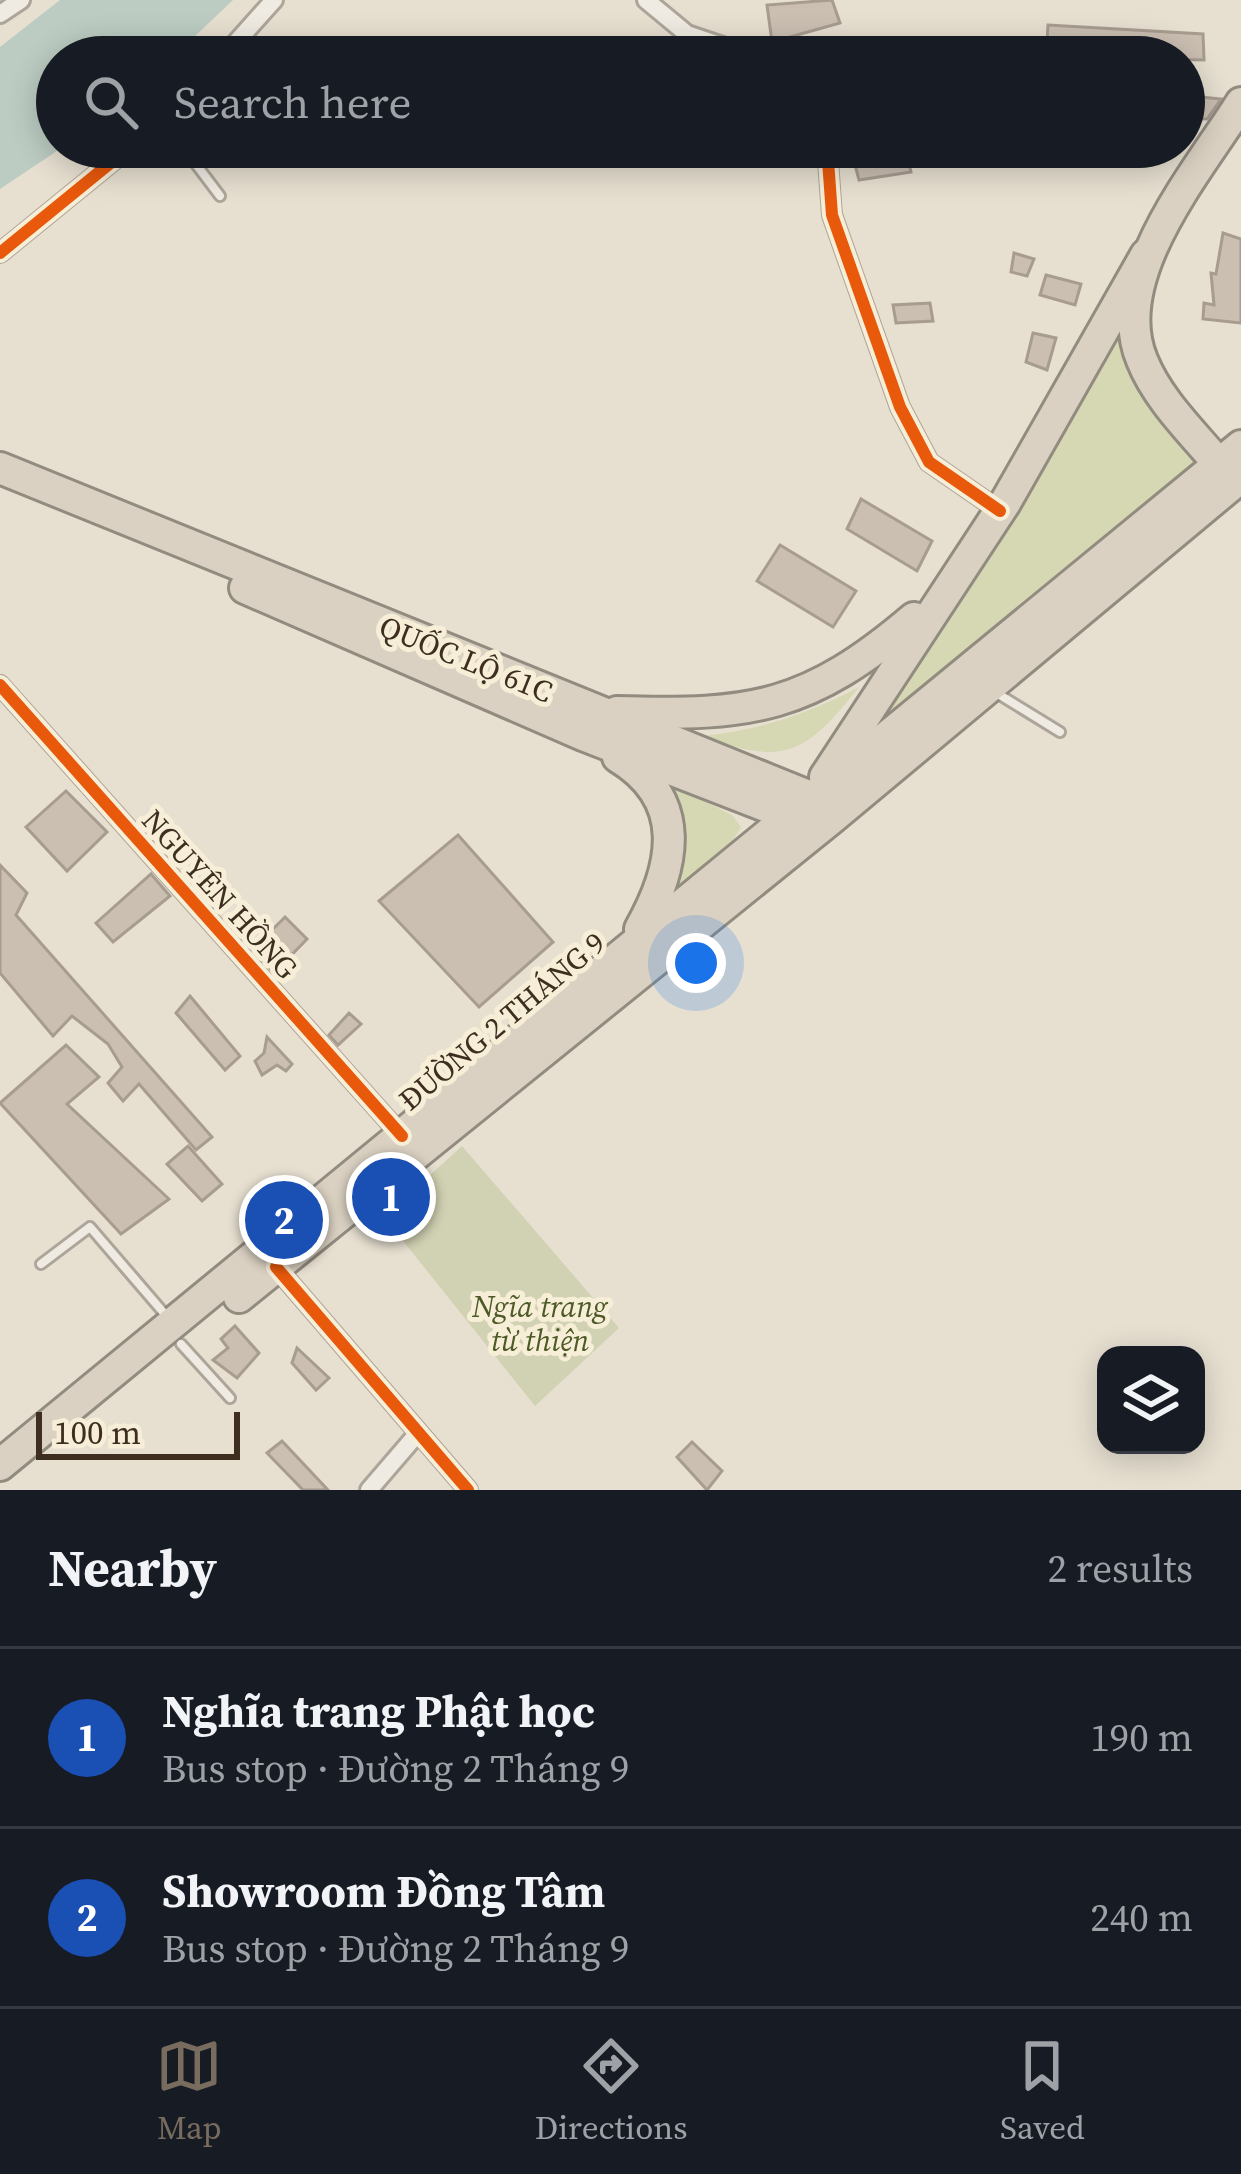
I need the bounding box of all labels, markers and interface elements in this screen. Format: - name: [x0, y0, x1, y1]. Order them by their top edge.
- search box: [36, 36, 1205, 168]
- icon: search: [78, 69, 144, 135]
- text: Search here: [174, 71, 411, 133]
- street label: QUỐC LỘ 61C: [373, 606, 559, 712]
- street label: NGUYÊN HỒNG: [133, 800, 307, 988]
- street label: ĐƯỜNG 2 THÁNG 9: [390, 922, 614, 1120]
- your location: [666, 933, 726, 993]
- pin: 1: [352, 1152, 430, 1242]
- pin: 2: [245, 1175, 323, 1265]
- park label: Ngĩa trang từ thiện: [471, 1286, 609, 1361]
- map controls: [1097, 1346, 1205, 1454]
- button: layers: [1097, 1346, 1205, 1454]
- scale bar: [36, 1406, 240, 1459]
- text: 100 m: [54, 1410, 141, 1455]
- text: Nearby: [48, 1533, 217, 1603]
- text: 2 results: [1048, 1542, 1193, 1595]
- text: Nghĩa trang Phật học: [162, 1680, 595, 1742]
- text: 1: [76, 1711, 98, 1764]
- text: 190 m: [1090, 1711, 1193, 1764]
- text: Bus stop · Đường 2 Tháng 9: [162, 1742, 629, 1795]
- text: Showroom Đồng Tâm: [162, 1860, 605, 1922]
- text: 2: [76, 1891, 98, 1944]
- text: 240 m: [1090, 1891, 1193, 1944]
- text: Bus stop · Đường 2 Tháng 9: [162, 1922, 629, 1975]
- tab: Map: [156, 2033, 222, 2150]
- tab: Directions: [535, 2033, 688, 2150]
- tab: Saved: [1000, 2033, 1085, 2150]

